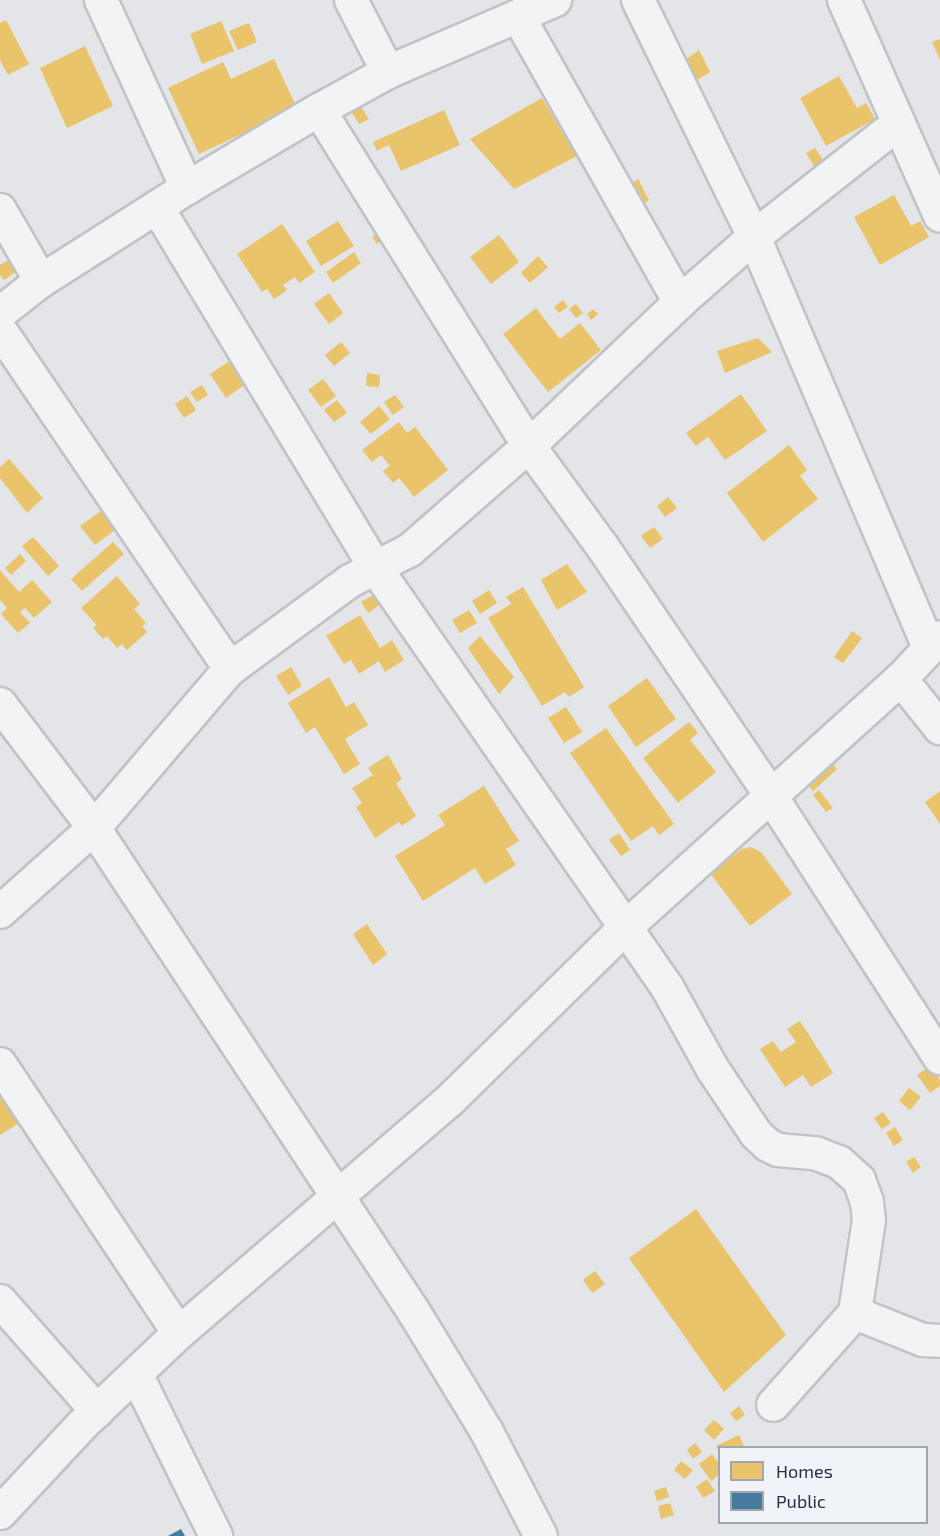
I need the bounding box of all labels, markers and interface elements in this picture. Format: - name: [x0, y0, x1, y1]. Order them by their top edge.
- legend: [718, 1446, 928, 1524]
- text: Homes: [776, 1460, 833, 1482]
- text: Public: [776, 1490, 826, 1512]

